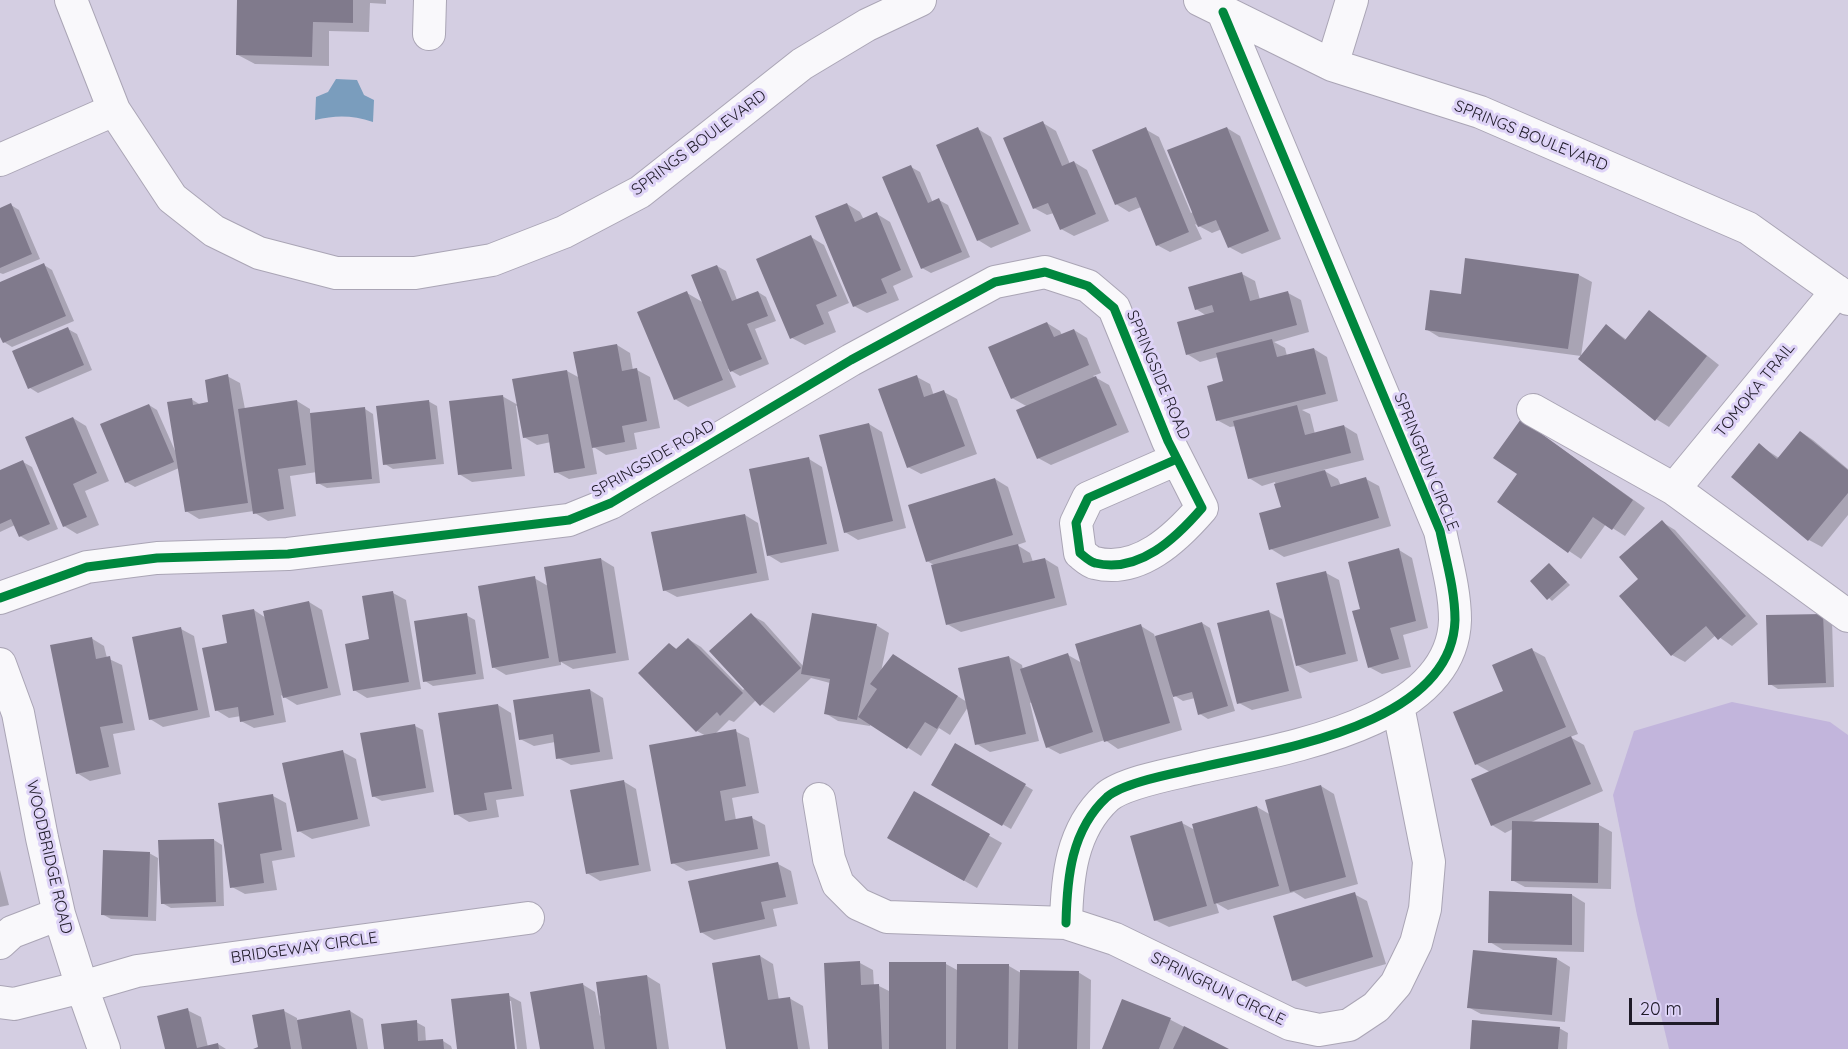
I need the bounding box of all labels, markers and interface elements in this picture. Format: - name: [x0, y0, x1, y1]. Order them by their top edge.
- street label: SPRINGS BOULEVARD: [628, 86, 770, 200]
- street label: SPRINGS BOULEVARD: [1452, 96, 1610, 176]
- street label: SPRINGSIDE ROAD: [1122, 307, 1194, 443]
- street label: TOMOKA TRAIL: [1711, 339, 1799, 441]
- street label: SPRINGRUN CIRCLE: [1390, 390, 1462, 534]
- street label: SPRINGSIDE ROAD: [588, 416, 718, 502]
- street label: WOODBRIDGE ROAD: [22, 778, 76, 936]
- street label: BRIDGEWAY CIRCLE: [229, 928, 379, 968]
- street label: SPRINGRUN CIRCLE: [1148, 948, 1288, 1030]
- scale bar: [1632, 986, 1722, 1024]
- text: 20 m: [1640, 997, 1682, 1020]

